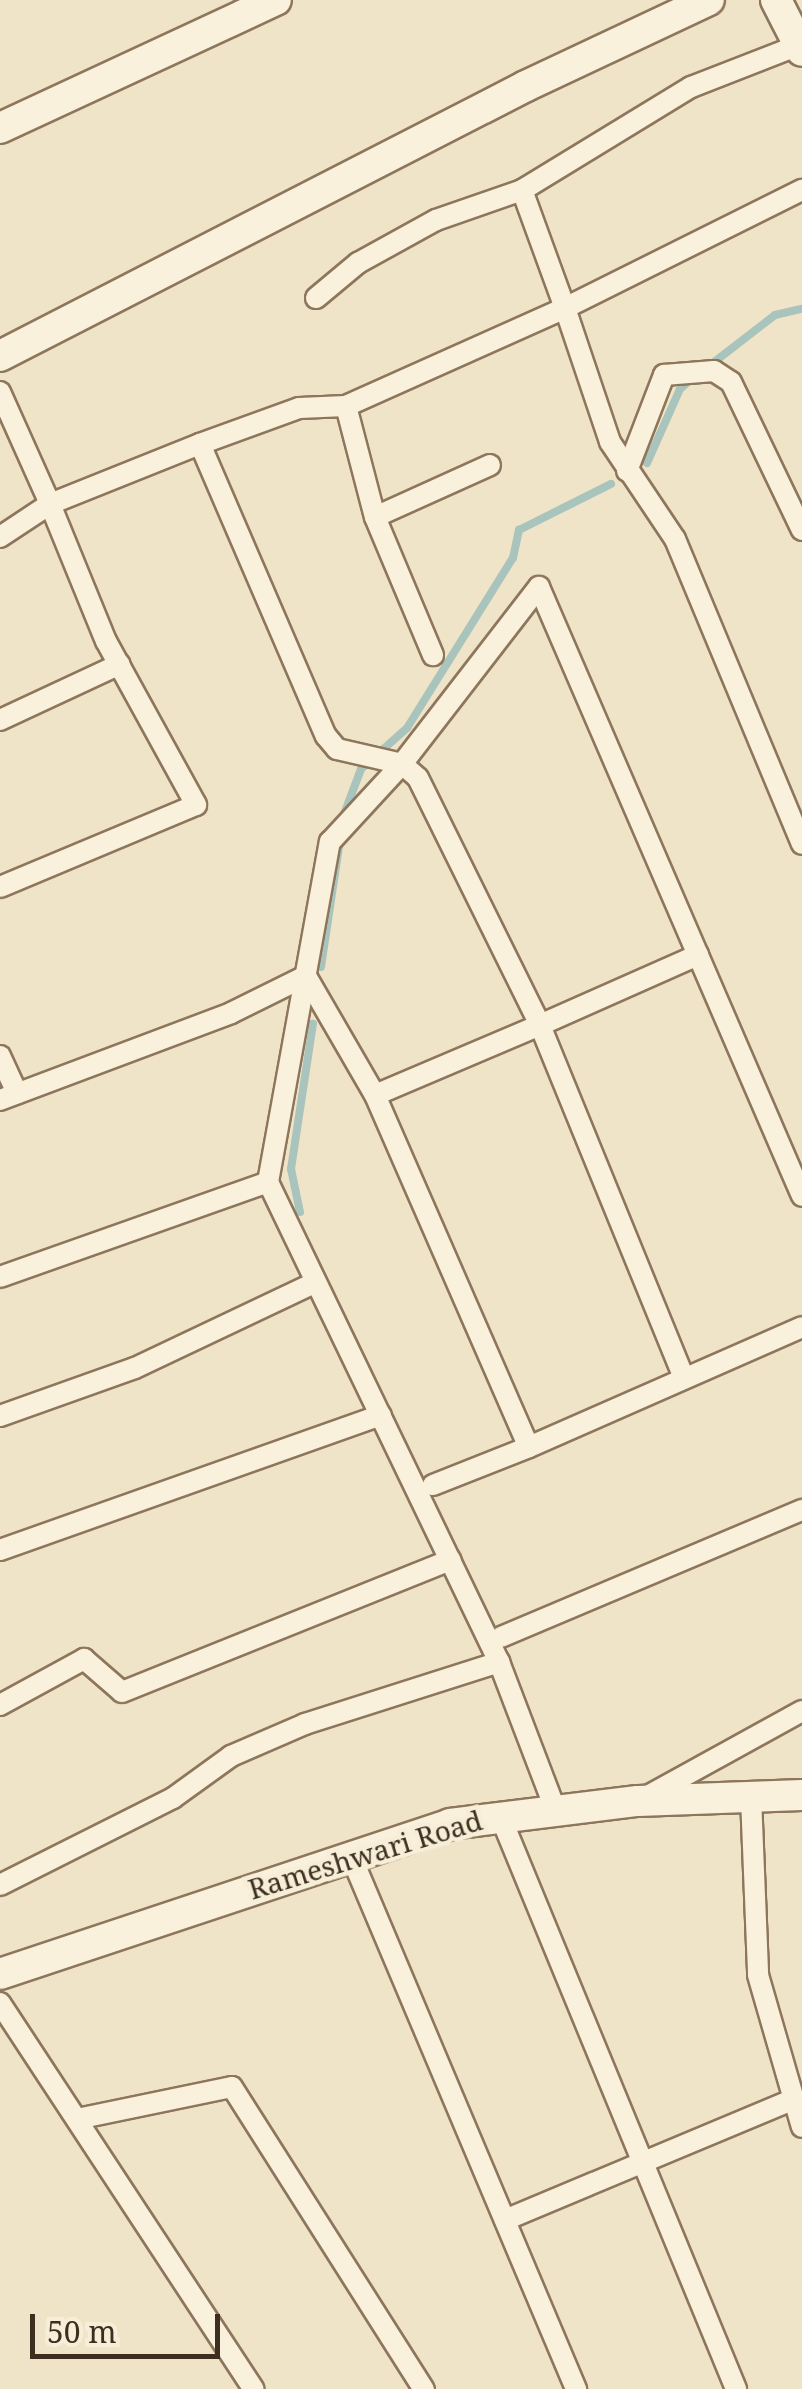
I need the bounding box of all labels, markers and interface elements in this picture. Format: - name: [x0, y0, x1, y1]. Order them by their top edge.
- street label: Rameshwari Road: [244, 1802, 486, 1906]
- scale bar: [35, 2294, 225, 2356]
- text: 50 m: [47, 2311, 117, 2352]

